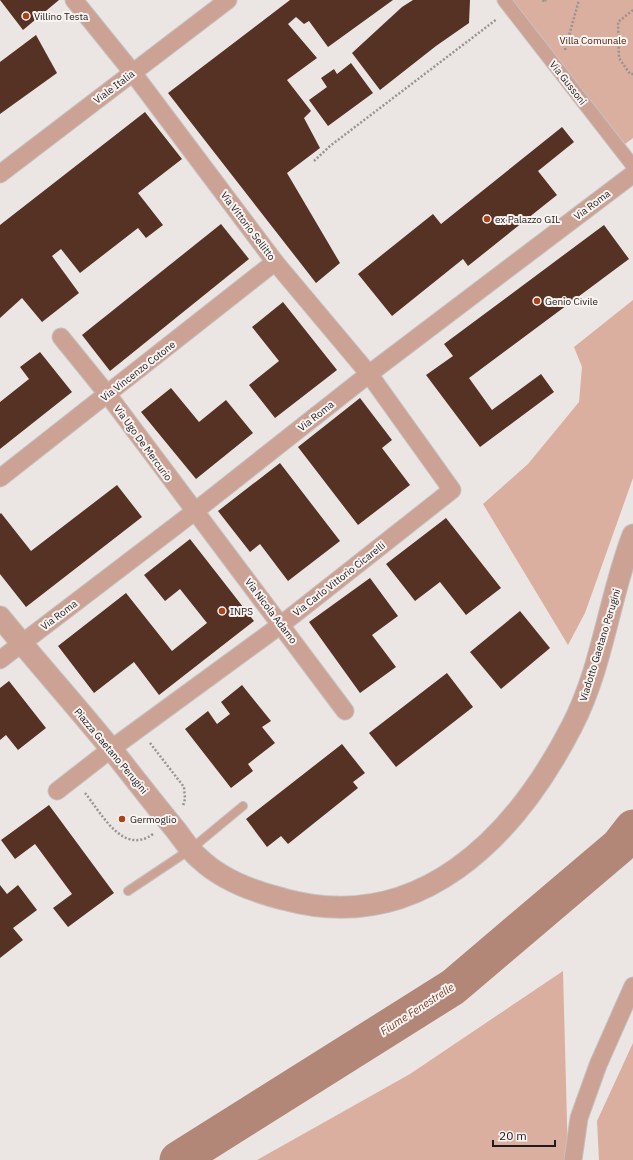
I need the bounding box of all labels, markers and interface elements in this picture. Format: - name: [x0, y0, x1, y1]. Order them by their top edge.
- place label: Villino Testa: [34, 10, 89, 23]
- marker: Villino Testa: [21, 11, 31, 21]
- park label: Villa Comunale: [559, 34, 627, 47]
- street label: Via Gussoni: [547, 58, 589, 108]
- street label: Viale Italia: [91, 67, 138, 107]
- street label: Via Roma: [571, 187, 613, 223]
- street label: Via Vittorio Sellitto: [218, 189, 278, 263]
- place label: ex Palazzo GIL: [495, 213, 560, 226]
- marker: ex Palazzo GIL: [482, 214, 492, 224]
- place label: Genio Civile: [545, 295, 598, 308]
- marker: Genio Civile: [532, 296, 542, 306]
- street label: Via Vincenzo Cotone: [98, 337, 178, 404]
- street label: Via Roma: [295, 397, 337, 434]
- street label: Via Ugo De Mercurio: [111, 403, 175, 484]
- street label: Via Carlo Vittorio Cicarelli: [290, 539, 388, 619]
- street label: Via Nicola Adamo: [242, 576, 300, 647]
- street label: Viadotto Gaetano Perugini: [577, 587, 623, 703]
- street label: Via Roma: [38, 597, 80, 633]
- place label: INPS: [230, 605, 253, 618]
- marker: INPS: [217, 606, 227, 616]
- street label: Piazza Gaetano Perugini: [71, 706, 151, 796]
- place label: Germoglio: [130, 813, 177, 826]
- marker: Germoglio: [117, 814, 127, 824]
- water label: Fiume Fenestrelle: [377, 980, 457, 1038]
- scale bar: [493, 1122, 555, 1148]
- text: 20 m: [499, 1128, 527, 1143]

